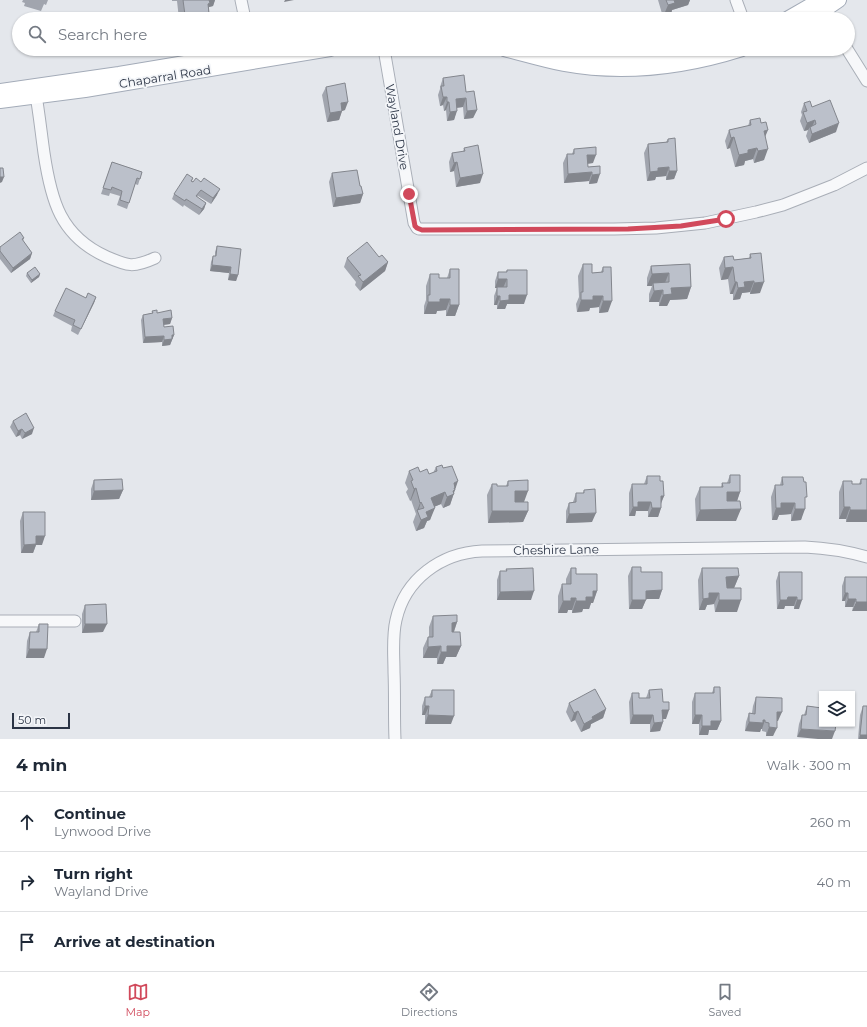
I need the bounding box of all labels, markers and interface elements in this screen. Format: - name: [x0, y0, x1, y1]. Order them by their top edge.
- search box: [12, 12, 855, 56]
- icon: search: [26, 23, 48, 45]
- text: Search here: [58, 25, 147, 44]
- street label: Chaparral Road: [118, 62, 212, 91]
- street label: Wayland Drive: [383, 83, 412, 171]
- route end: [400, 185, 418, 203]
- route start: [717, 210, 735, 228]
- street label: Cheshire Lane: [513, 541, 599, 558]
- map controls: [819, 691, 855, 727]
- button: layers: [819, 691, 855, 727]
- scale bar: [12, 711, 70, 730]
- text: 50 m: [18, 713, 46, 727]
- text: 4 min: [16, 755, 67, 775]
- text: Walk · 300 m: [766, 757, 851, 773]
- text: Continue: [54, 804, 126, 823]
- icon: ahead: [16, 811, 38, 833]
- text: 260 m: [810, 814, 851, 830]
- text: Lynwood Drive: [54, 823, 151, 839]
- text: Turn right: [54, 864, 133, 883]
- icon: right: [16, 871, 38, 893]
- text: 40 m: [817, 874, 851, 890]
- text: Wayland Drive: [54, 883, 148, 899]
- icon: arrive: [16, 931, 38, 953]
- text: Arrive at destination: [54, 932, 215, 951]
- tab: Map: [126, 981, 150, 1019]
- tab: Directions: [401, 981, 457, 1019]
- tab: Saved: [708, 981, 741, 1019]

